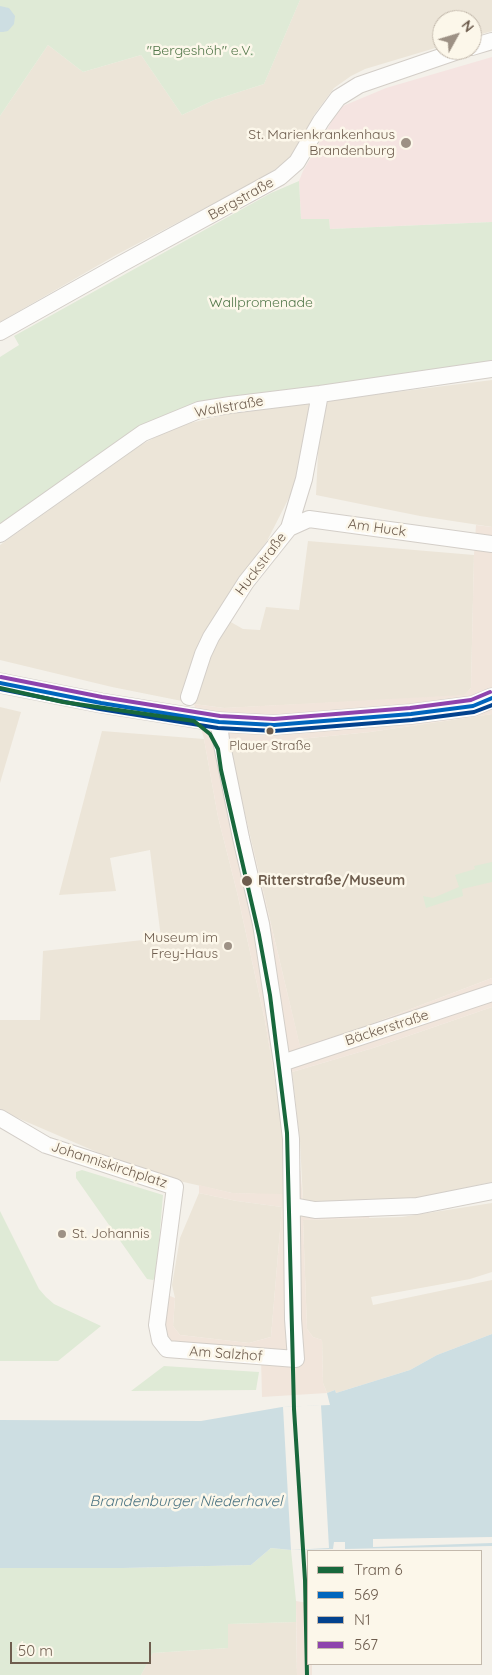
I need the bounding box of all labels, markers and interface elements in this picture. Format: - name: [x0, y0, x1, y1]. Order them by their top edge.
- north arrow: [432, 10, 482, 60]
- text: N: [458, 17, 478, 36]
- park label: "Bergeshöh" e.V.: [147, 43, 253, 59]
- place label: St. Marienkrankenhaus Brandenburg: [248, 127, 395, 160]
- marker: St. Marienkrankenhaus Brandenburg: [399, 136, 413, 150]
- street label: Bergstraße: [205, 174, 277, 224]
- park label: Wallpromenade: [209, 295, 313, 311]
- street label: Wallstraße: [193, 393, 265, 421]
- street label: Am Huck: [347, 516, 407, 540]
- street label: Huckstraße: [232, 529, 290, 599]
- marker: Plauer Straße: [265, 726, 275, 736]
- place label: Plauer Straße: [229, 738, 311, 754]
- place label: Ritterstraße/Museum: [258, 873, 405, 889]
- marker: Ritterstraße/Museum: [240, 874, 254, 888]
- place label: Museum im Frey-Haus: [144, 930, 218, 962]
- marker: Museum im Frey-Haus: [222, 940, 234, 952]
- street label: Bäckerstraße: [343, 1007, 431, 1049]
- street label: Johanniskirchplatz: [49, 1138, 169, 1192]
- place label: St. Johannis: [72, 1226, 150, 1242]
- marker: St. Johannis: [56, 1228, 68, 1240]
- street label: Am Salzhof: [189, 1343, 263, 1365]
- water label: Brandenburger Niederhavel: [89, 1492, 283, 1510]
- legend: [307, 1550, 482, 1665]
- text: Tram 6: [354, 1560, 403, 1579]
- text: 569: [354, 1585, 379, 1604]
- text: N1: [354, 1610, 370, 1629]
- scale bar: [12, 1632, 154, 1664]
- text: 567: [354, 1635, 378, 1654]
- text: 50 m: [18, 1641, 53, 1660]

